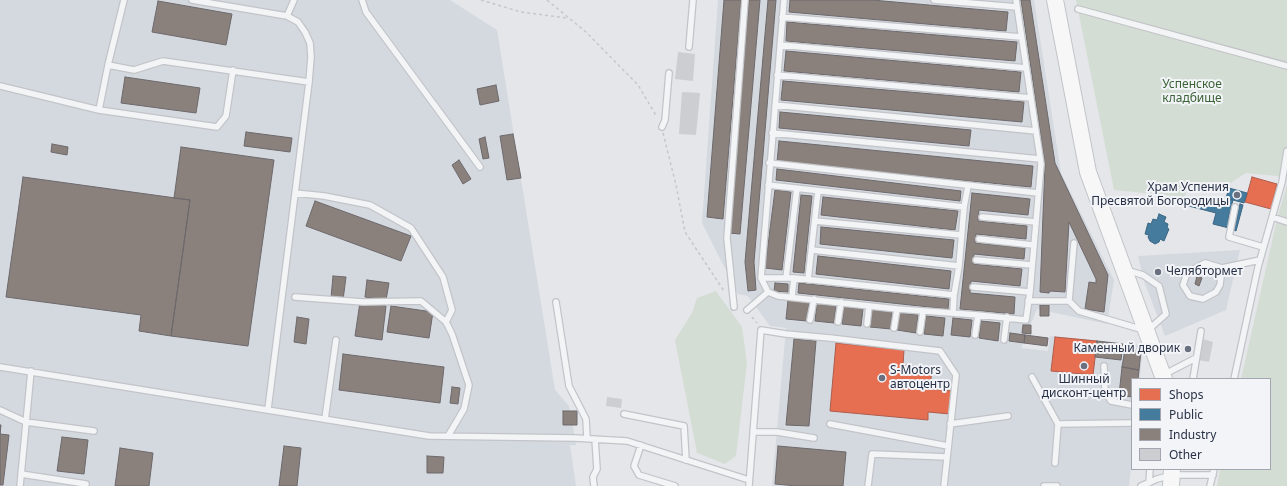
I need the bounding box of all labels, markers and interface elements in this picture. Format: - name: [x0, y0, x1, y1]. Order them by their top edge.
- park label: Успенское кладбище: [1162, 78, 1222, 106]
- place label: Храм Успения Пресвятой Богородицы: [1091, 181, 1229, 209]
- marker: Храм Успения Пресвятой Богородицы: [1232, 190, 1242, 200]
- place label: Челябтормет: [1166, 265, 1243, 279]
- marker: Челябтормет: [1153, 267, 1163, 277]
- place label: Каменный дворик: [1073, 342, 1180, 356]
- marker: Каменный дворик: [1183, 344, 1193, 354]
- marker: Шинный дисконт-центр: [1079, 361, 1089, 371]
- place label: S-Motors автоцентр: [890, 364, 950, 392]
- marker: S-Motors автоцентр: [877, 373, 887, 383]
- place label: Шинный дисконт-центр: [1042, 373, 1126, 401]
- legend: [1131, 378, 1271, 470]
- text: Shops: [1169, 386, 1203, 403]
- text: Public: [1169, 406, 1203, 423]
- text: Industry: [1169, 426, 1216, 443]
- text: Other: [1169, 446, 1202, 463]

